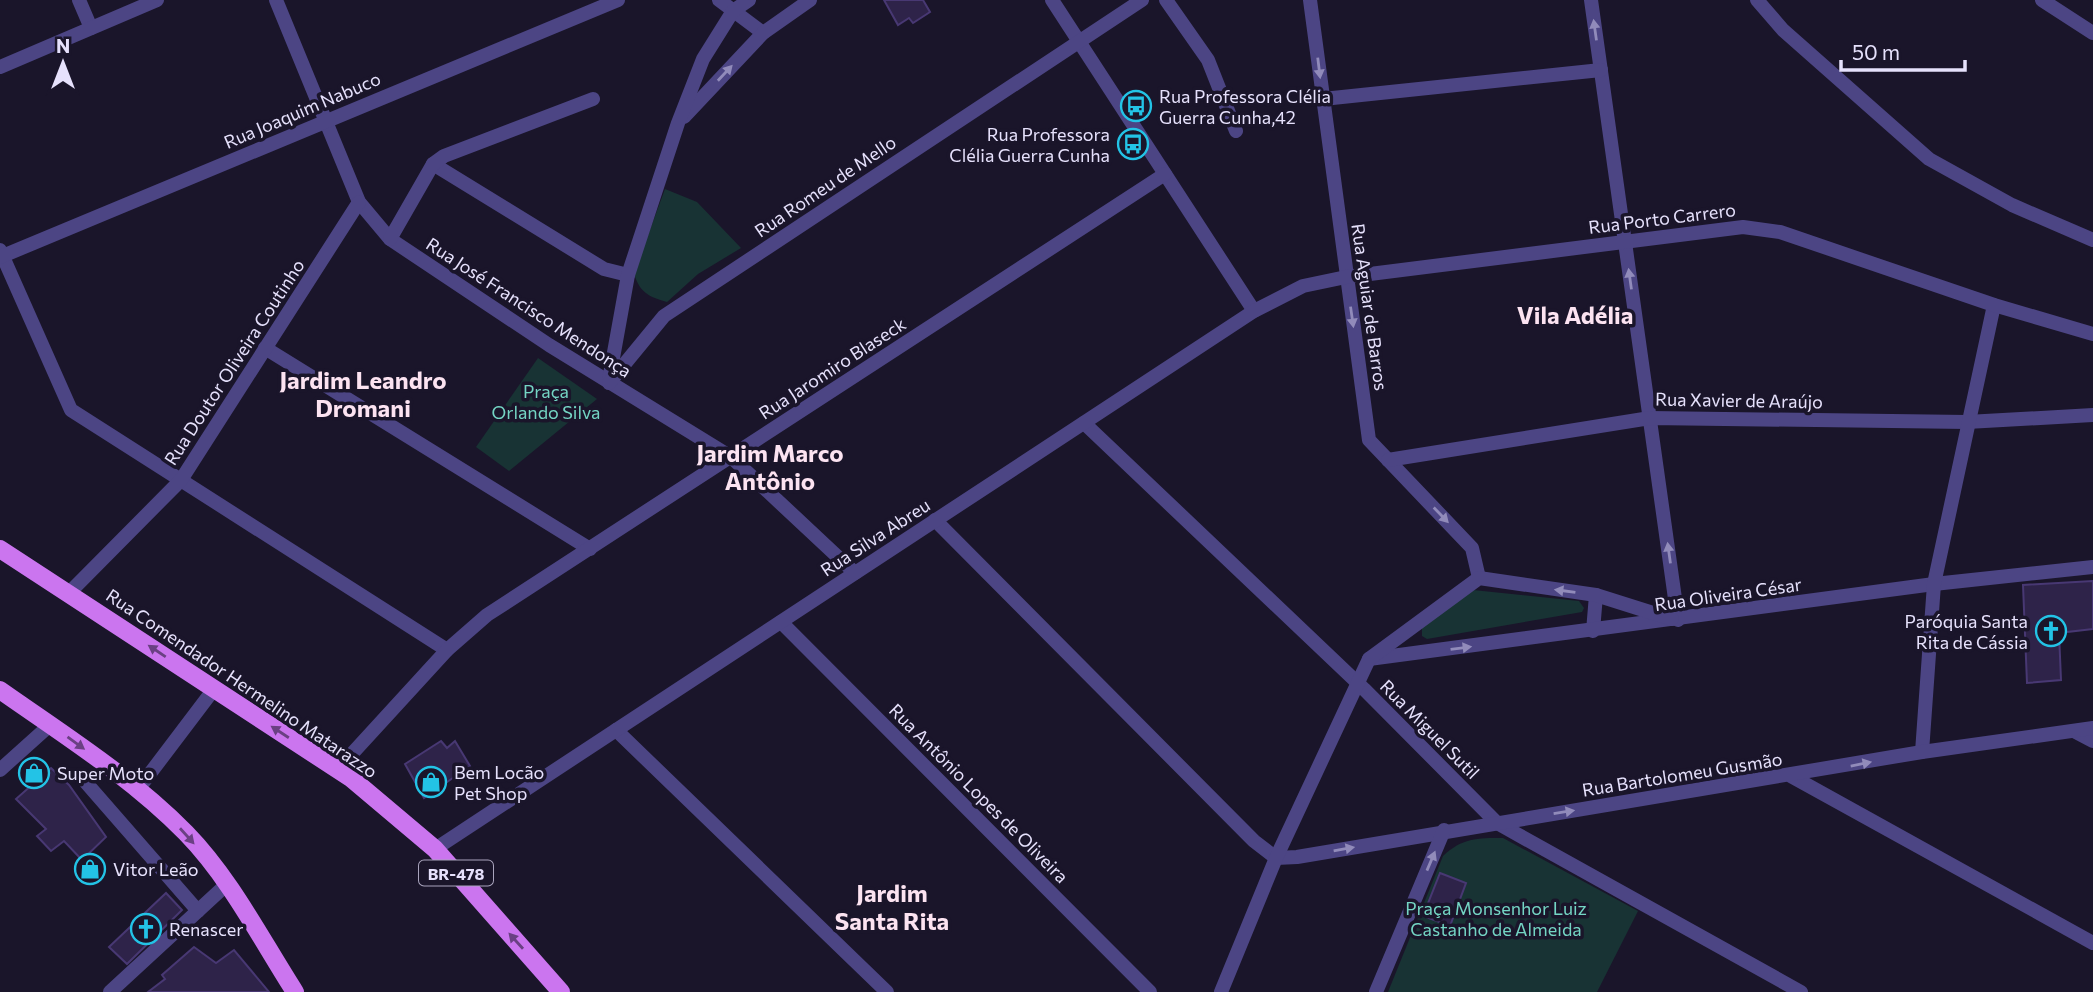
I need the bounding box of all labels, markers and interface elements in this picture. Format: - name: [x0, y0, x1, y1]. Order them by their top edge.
- one-way arrow: [1589, 18, 1600, 40]
- north arrow: [28, 28, 98, 98]
- scale bar: [1841, 28, 1965, 72]
- text: N: [56, 34, 70, 57]
- text: 50 m: [1852, 39, 1900, 64]
- one-way arrow: [1313, 57, 1324, 79]
- one-way arrow: [717, 64, 733, 82]
- street label: Rua Joaquim Nabuco: [220, 67, 384, 153]
- place label: Rua Professora Clélia Guerra Cunha,42: [1159, 85, 1331, 128]
- bus stop icon: Rua Professora Clélia Guerra Cunha,42: [1119, 89, 1153, 123]
- place label: Rua Professora Clélia Guerra Cunha: [949, 123, 1110, 166]
- bus stop icon: Rua Professora Clélia Guerra Cunha: [1116, 127, 1150, 161]
- street label: Rua Romeu de Mello: [750, 131, 900, 241]
- street label: Rua Porto Carrero: [1587, 198, 1737, 238]
- street label: Rua Aguiar de Barros: [1347, 222, 1393, 392]
- street label: Rua José Francisco Mendonça: [422, 232, 636, 382]
- street label: Rua Doutor Oliveira Coutinho: [159, 255, 309, 469]
- one-way arrow: [1625, 268, 1636, 290]
- district label: Vila Adélia: [1517, 300, 1633, 329]
- one-way arrow: [1346, 307, 1357, 329]
- street label: Rua Jaromiro Blaseck: [754, 312, 910, 424]
- district label: Jardim Leandro Dromani: [279, 365, 447, 422]
- park label: Praça Orlando Silva: [491, 380, 601, 423]
- street label: Rua Xavier de Araújo: [1655, 388, 1823, 412]
- district label: Jardim Marco Antônio: [696, 438, 844, 495]
- street label: Rua Silva Abreu: [816, 493, 934, 581]
- one-way arrow: [1432, 506, 1448, 523]
- one-way arrow: [1663, 542, 1674, 564]
- street label: Rua Oliveira César: [1653, 573, 1803, 615]
- street label: Rua Comendador Hermelino Matarazzo: [102, 584, 382, 782]
- one-way arrow: [1554, 585, 1576, 596]
- place label: Paróquia Santa Rita de Cássia: [1905, 610, 2028, 653]
- church icon: Paróquia Santa Rita de Cássia: [2034, 614, 2068, 648]
- one-way arrow: [1450, 642, 1472, 653]
- one-way arrow: [148, 644, 166, 658]
- street label: Rua Miguel Sutil: [1376, 675, 1484, 783]
- street label: Rua Antônio Lopes de Oliveira: [885, 699, 1073, 887]
- one-way arrow: [271, 726, 290, 739]
- one-way arrow: [67, 736, 85, 750]
- street label: Rua Bartolomeu Gusmão: [1580, 747, 1784, 801]
- shop icon: Super Moto: [17, 756, 51, 790]
- one-way arrow: [1850, 758, 1872, 769]
- place label: Bem Locão Pet Shop: [454, 761, 544, 804]
- place label: Super Moto: [57, 762, 154, 784]
- shop icon: Bem Locão Pet Shop: [414, 765, 448, 799]
- one-way arrow: [1553, 806, 1575, 817]
- one-way arrow: [179, 827, 195, 844]
- one-way arrow: [1333, 843, 1355, 854]
- one-way arrow: [1425, 851, 1437, 871]
- shop icon: Vitor Leão: [73, 852, 107, 886]
- place label: Vitor Leão: [113, 858, 199, 880]
- road number: BR-478: [419, 860, 493, 886]
- district label: Jardim Santa Rita: [835, 878, 949, 935]
- park label: Praça Monsenhor Luiz Castanho de Almeida: [1405, 897, 1587, 940]
- church icon: Renascer: [129, 912, 163, 946]
- place label: Renascer: [169, 918, 243, 940]
- one-way arrow: [508, 932, 524, 950]

